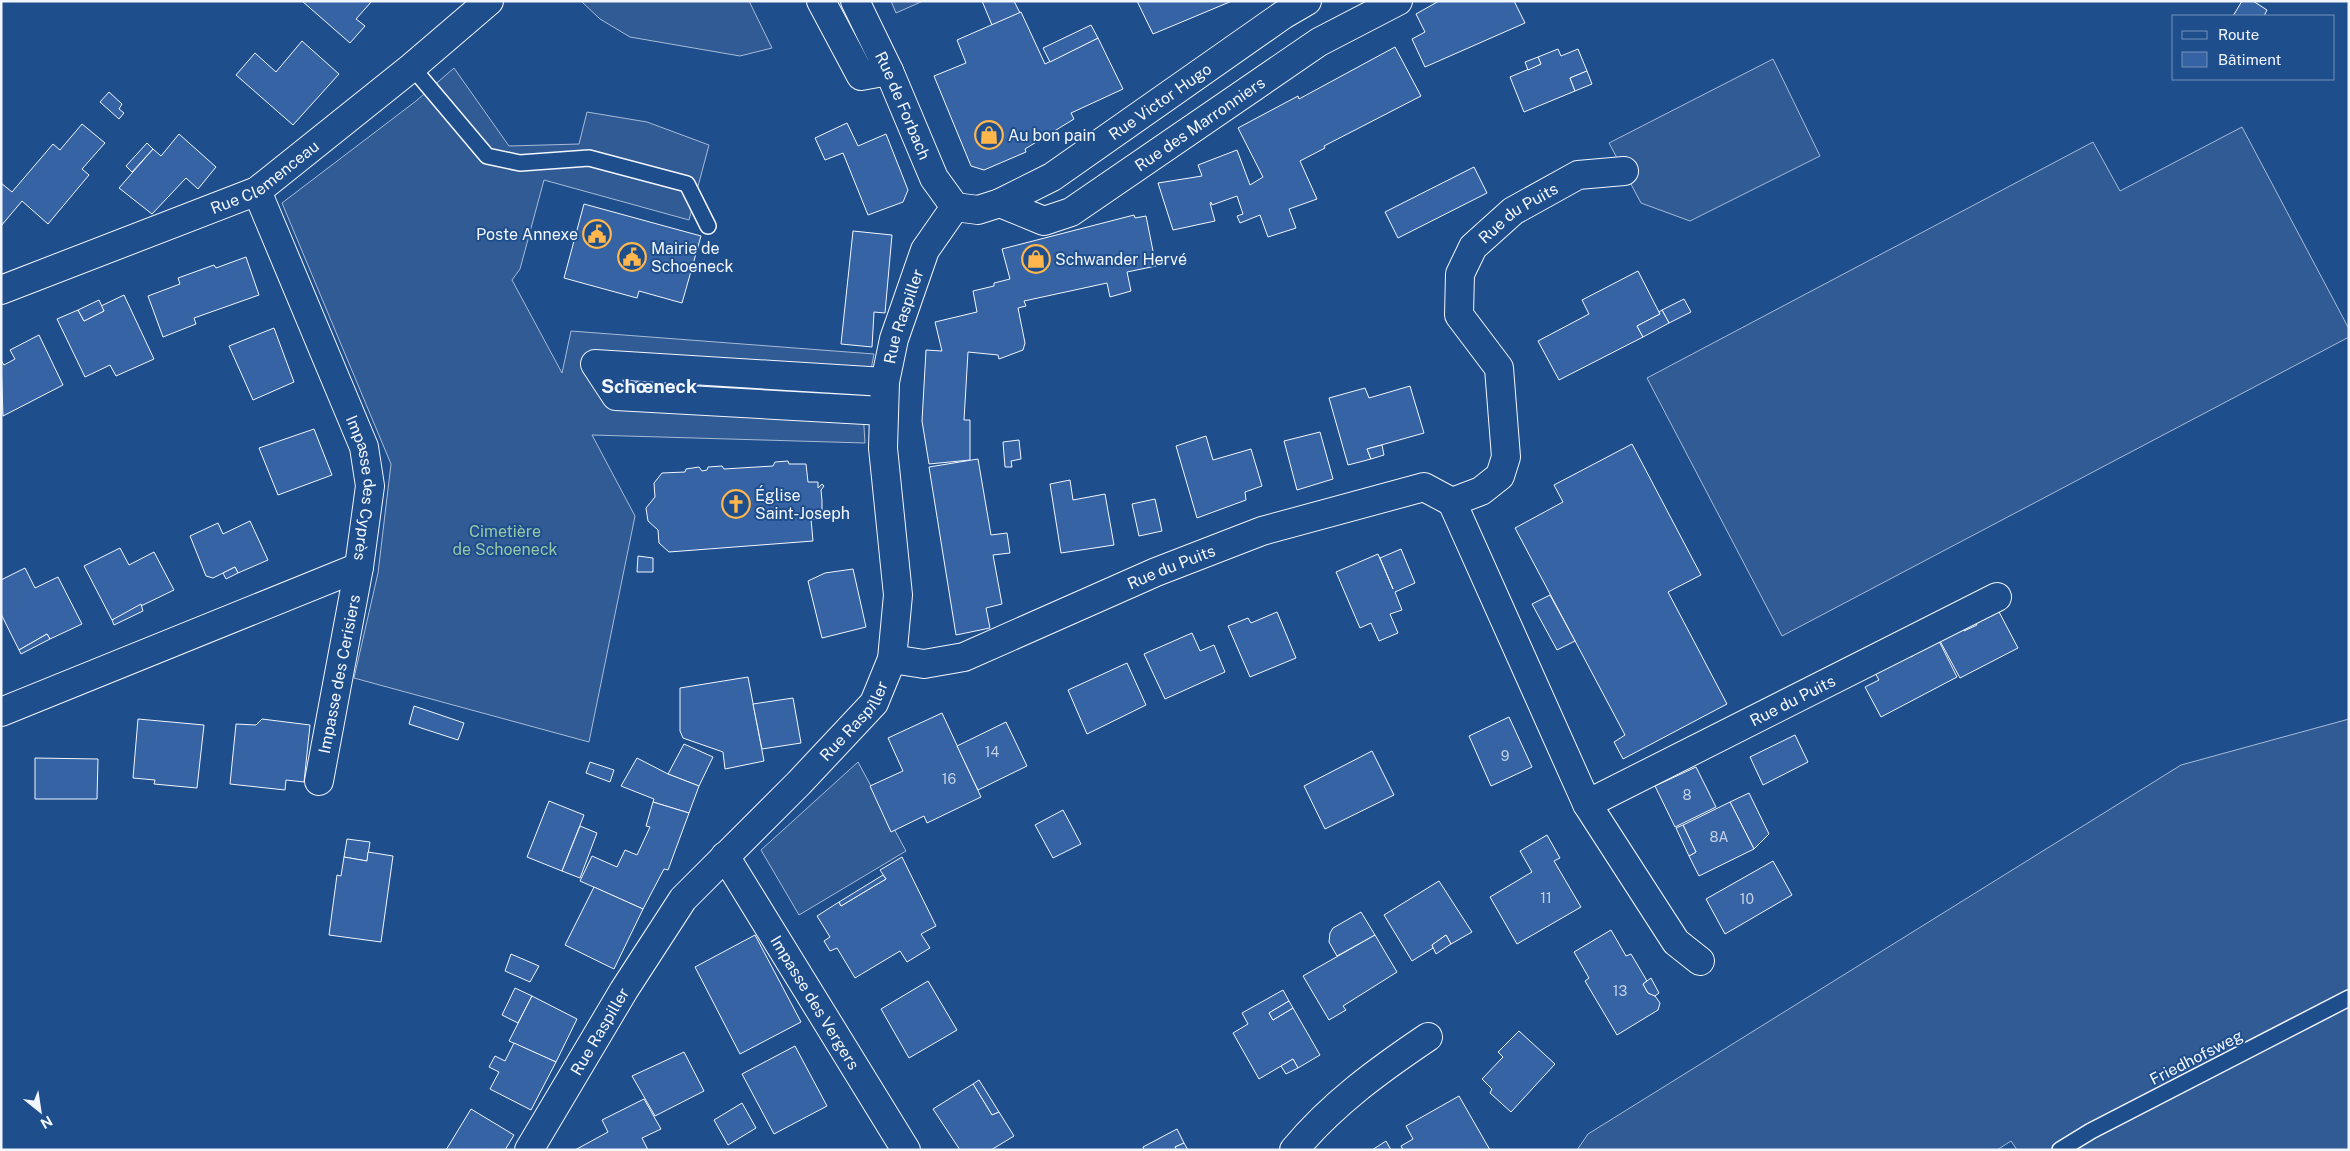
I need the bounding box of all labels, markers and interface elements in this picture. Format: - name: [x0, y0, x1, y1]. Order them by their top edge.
- legend: [2172, 15, 2335, 80]
- text: Route: [2218, 26, 2259, 43]
- street label: Rue de Forbach: [871, 48, 934, 163]
- text: Bâtiment: [2218, 51, 2281, 68]
- street label: Rue Victor Hugo: [1105, 59, 1215, 144]
- street label: Rue des Marronniers: [1131, 73, 1269, 175]
- shop icon: Au bon pain: [974, 120, 1004, 150]
- place label: Au bon pain: [1008, 126, 1096, 145]
- street label: Rue Clemenceau: [208, 136, 323, 218]
- street label: Rue du Puits: [1475, 179, 1561, 248]
- public building icon: Poste Annexe: [582, 219, 612, 249]
- place label: Poste Annexe: [476, 225, 578, 244]
- place label: Mairie de Schoeneck: [651, 239, 734, 276]
- public building icon: Mairie de Schoeneck: [617, 242, 647, 272]
- shop icon: Schwander Hervé: [1021, 244, 1051, 274]
- place label: Schwander Hervé: [1055, 250, 1187, 269]
- street label: Rue Raspiller: [880, 267, 928, 366]
- district label: Schœneck: [601, 375, 697, 397]
- street label: Impasse des Cyprès: [342, 413, 379, 562]
- place label: Église Saint-Joseph: [755, 485, 850, 523]
- church icon: Église Saint-Joseph: [721, 489, 751, 519]
- park label: Cimetière de Schoeneck: [453, 522, 557, 559]
- street label: Rue du Puits: [1124, 541, 1218, 594]
- street label: Impasse des Cerisiers: [315, 593, 364, 755]
- street label: Rue du Puits: [1747, 671, 1838, 730]
- street label: Rue Raspiller: [816, 678, 892, 765]
- house number: 14: [985, 744, 999, 760]
- house number: 9: [1501, 748, 1510, 764]
- house number: 16: [942, 771, 956, 787]
- house number: 8: [1682, 787, 1692, 803]
- house number: 8A: [1709, 829, 1729, 845]
- house number: 11: [1540, 890, 1552, 906]
- house number: 10: [1740, 891, 1754, 907]
- street label: Impasse des Vergers: [766, 932, 863, 1073]
- house number: 13: [1613, 983, 1627, 999]
- street label: Rue Raspiller: [567, 984, 633, 1079]
- street label: Friedhofsweg: [2146, 1026, 2246, 1089]
- north arrow: [15, 1086, 65, 1136]
- text: N: [38, 1113, 55, 1132]

